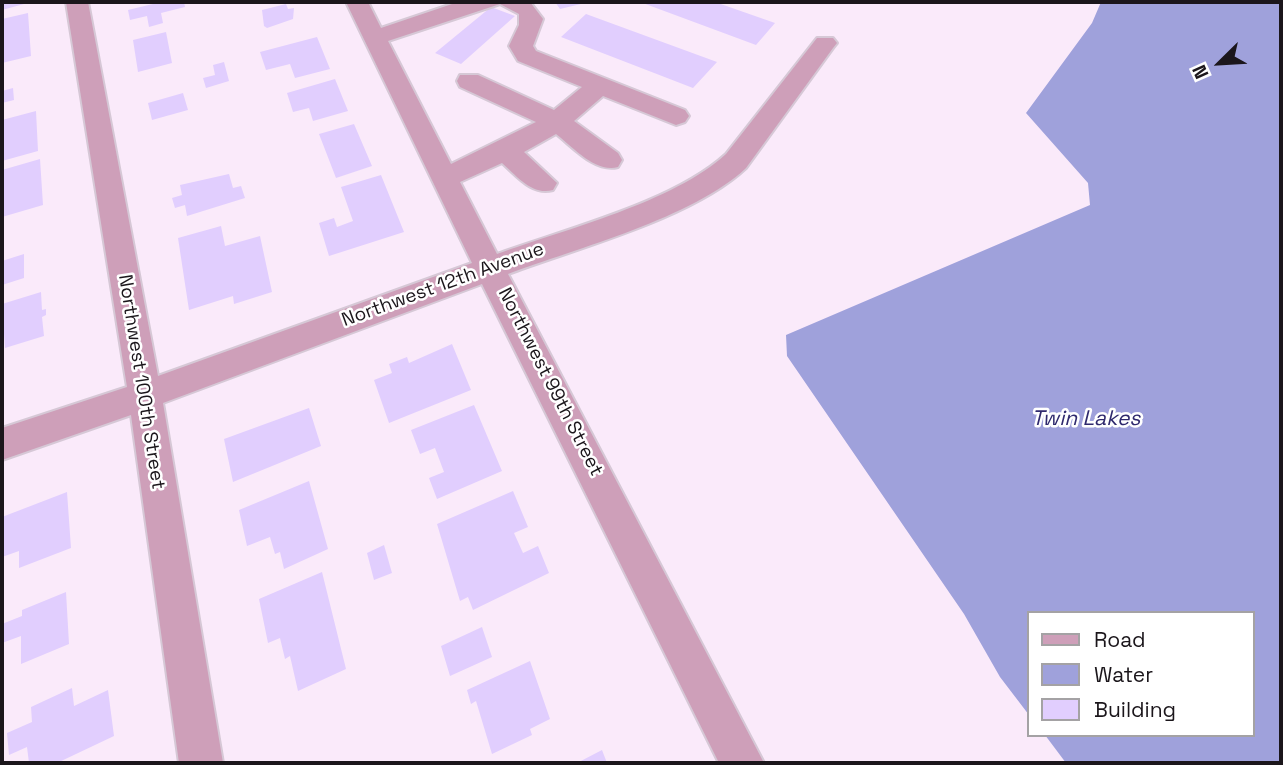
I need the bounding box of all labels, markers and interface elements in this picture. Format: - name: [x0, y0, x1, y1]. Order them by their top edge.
- north arrow: [1185, 28, 1255, 98]
- text: N: [1186, 61, 1214, 83]
- street label: Northwest 12th Avenue: [339, 238, 547, 332]
- street label: Northwest 100th Street: [113, 273, 169, 491]
- street label: Northwest 99th Street: [493, 284, 607, 480]
- water label: Twin Lakes: [1032, 406, 1140, 432]
- legend: [1028, 611, 1255, 737]
- text: Road: [1094, 626, 1146, 653]
- text: Water: [1094, 661, 1153, 688]
- text: Building: [1094, 696, 1176, 723]

